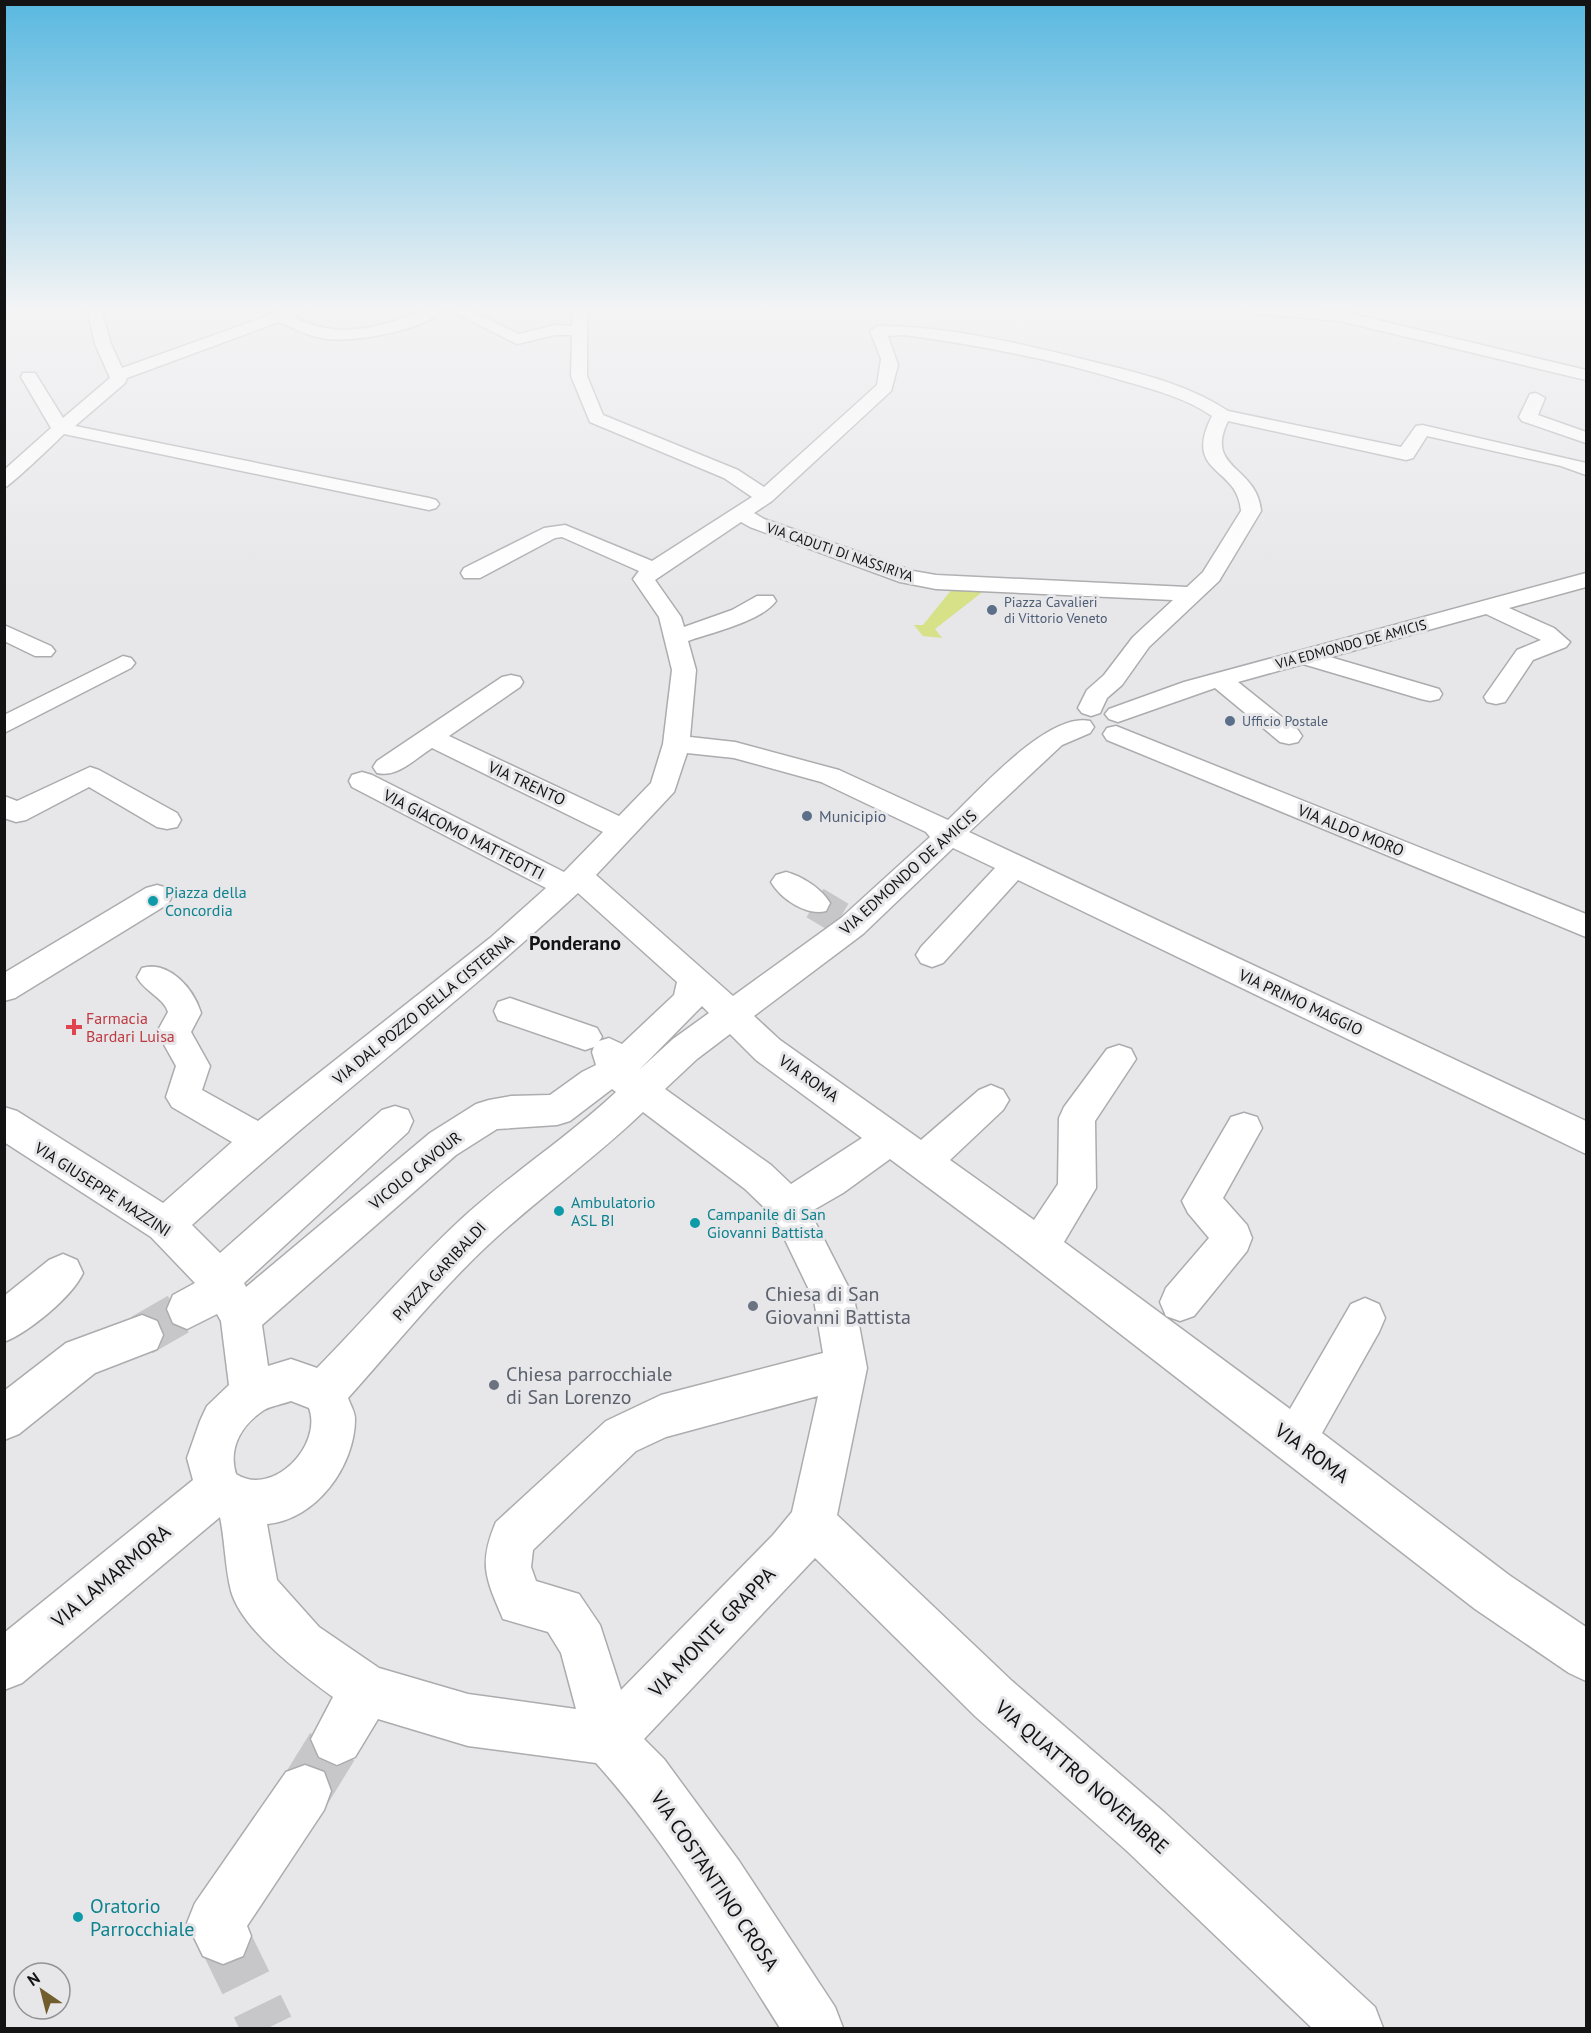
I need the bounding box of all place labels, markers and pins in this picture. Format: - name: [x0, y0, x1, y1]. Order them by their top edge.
- place label: Piazza Cavalieri di Vittorio Veneto: [1004, 593, 1108, 627]
- marker: Piazza Cavalieri di Vittorio Veneto: [985, 603, 999, 617]
- place label: Ufficio Postale: [1242, 712, 1328, 730]
- marker: Ufficio Postale: [1223, 714, 1237, 728]
- place label: Municipio: [819, 806, 886, 826]
- marker: Municipio: [800, 809, 814, 823]
- place label: Piazza della Concordia: [165, 882, 247, 920]
- marker: Piazza della Concordia: [146, 894, 160, 908]
- place label: Farmacia Bardari Luisa: [86, 1008, 175, 1046]
- marker: Farmacia Bardari Luisa: [67, 1020, 81, 1034]
- place label: Ambulatorio ASL BI: [571, 1192, 655, 1230]
- marker: Ambulatorio ASL BI: [552, 1204, 566, 1218]
- place label: Campanile di San Giovanni Battista: [707, 1204, 826, 1242]
- marker: Campanile di San Giovanni Battista: [688, 1216, 702, 1230]
- place label: Chiesa di San Giovanni Battista: [765, 1281, 911, 1330]
- marker: Chiesa di San Giovanni Battista: [746, 1299, 760, 1313]
- place label: Chiesa parrocchiale di San Lorenzo: [506, 1361, 672, 1410]
- marker: Chiesa parrocchiale di San Lorenzo: [487, 1378, 501, 1392]
- place label: Oratorio Parrocchiale: [90, 1893, 195, 1942]
- marker: Oratorio Parrocchiale: [71, 1910, 85, 1924]

